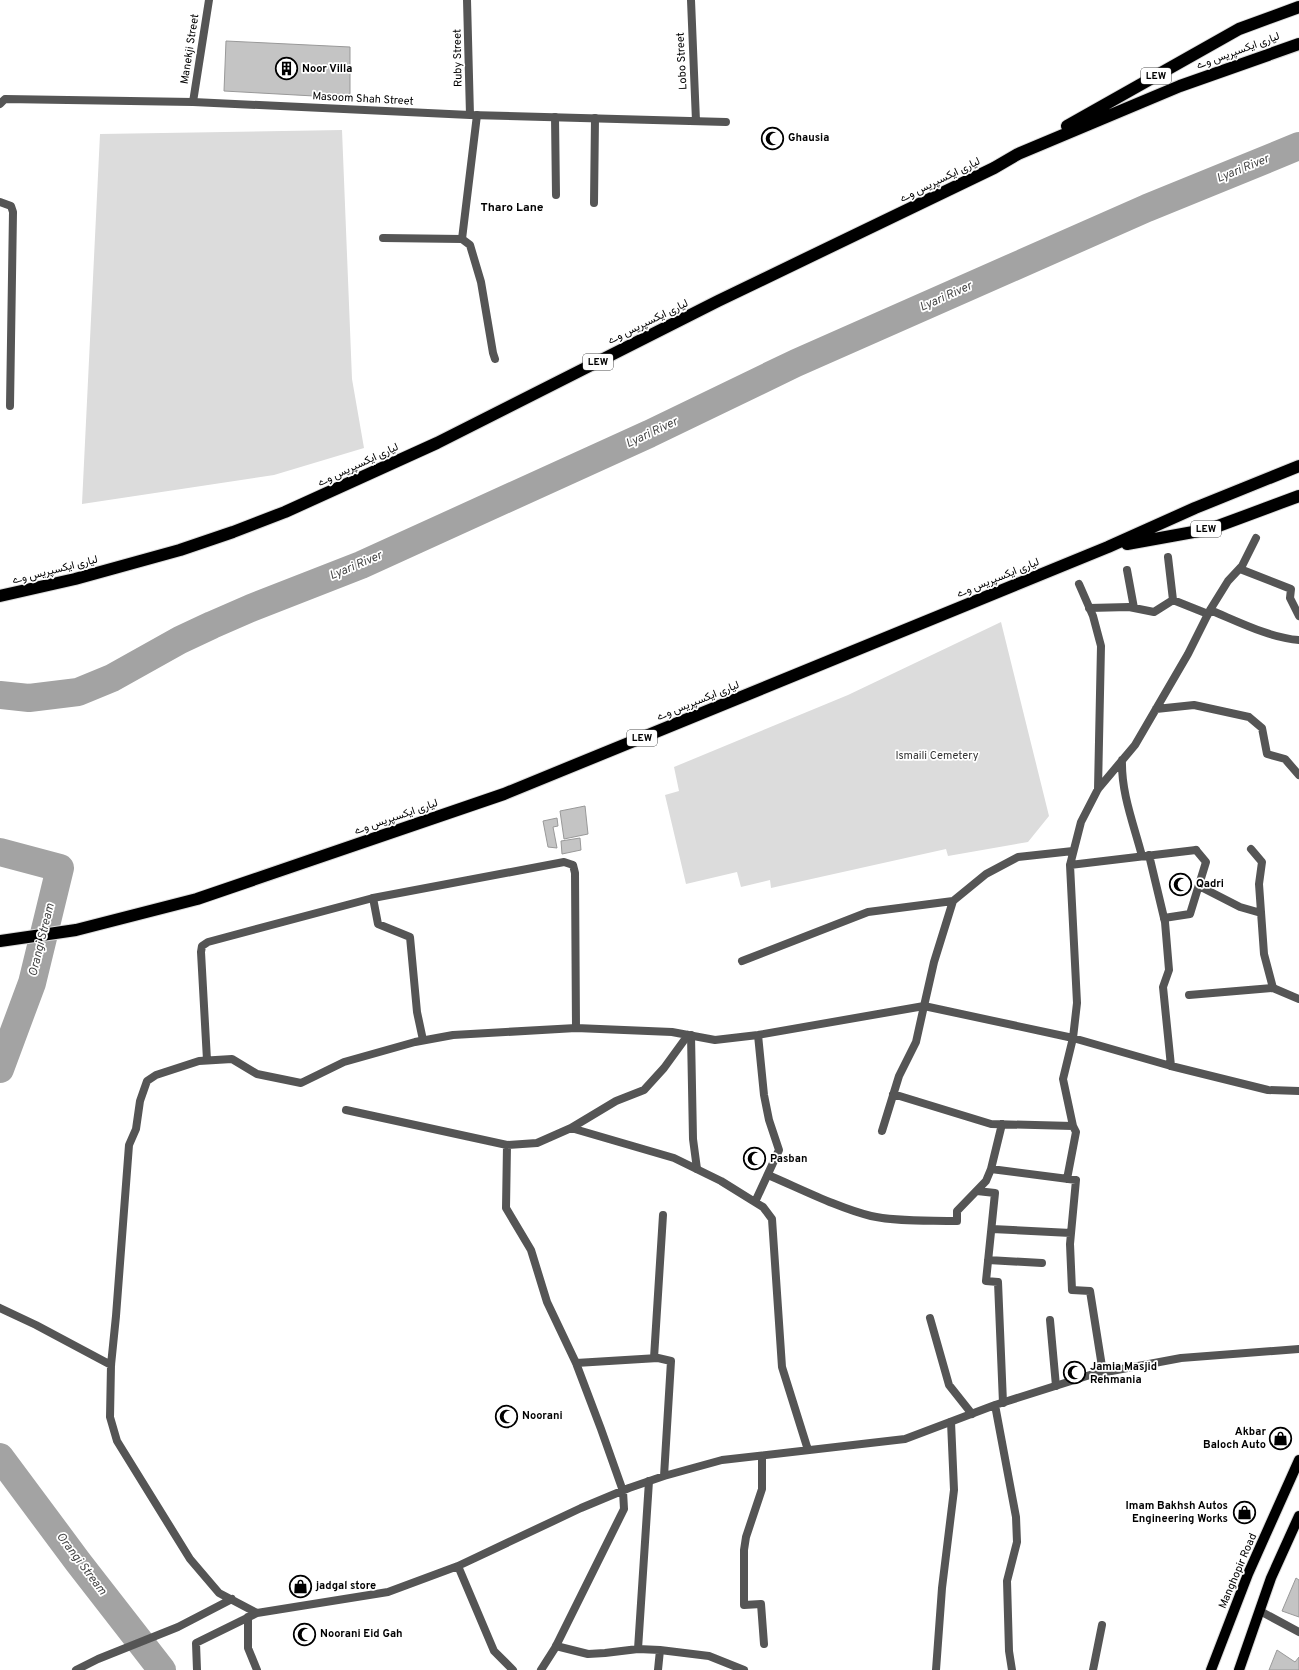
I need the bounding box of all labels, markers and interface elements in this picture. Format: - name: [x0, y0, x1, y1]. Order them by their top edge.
- street label: Manekji Street: [178, 13, 202, 85]
- street label: Ruby Street: [450, 29, 466, 87]
- street label: لیاری ایکسپریس وے: [1194, 29, 1282, 73]
- street label: Lobo Street: [674, 32, 690, 90]
- building icon: Noor Villa: [274, 56, 300, 82]
- place label: Noor Villa: [302, 62, 352, 76]
- road number: LEW: [1141, 68, 1171, 84]
- street label: Masoom Shah Street: [312, 89, 414, 109]
- mosque icon: Ghausia: [760, 125, 786, 151]
- place label: Ghausia: [788, 131, 829, 145]
- water label: Lyari River: [1214, 151, 1273, 187]
- street label: لیاری ایکسپریس وے: [897, 154, 983, 206]
- district label: Tharo Lane: [481, 200, 544, 216]
- water label: Lyari River: [917, 278, 976, 316]
- street label: لیاری ایکسپریس وے: [605, 296, 691, 348]
- road number: LEW: [583, 354, 613, 370]
- water label: Lyari River: [623, 413, 682, 452]
- street label: لیاری ایکسپریس وے: [315, 440, 401, 490]
- road number: LEW: [1191, 521, 1221, 537]
- water label: Lyari River: [327, 547, 386, 584]
- street label: لیاری ایکسپریس وے: [11, 553, 99, 587]
- street label: لیاری ایکسپریس وے: [955, 555, 1041, 601]
- street label: لیاری ایکسپریس وے: [655, 678, 741, 724]
- road number: LEW: [627, 730, 657, 746]
- park label: Ismaili Cemetery: [895, 749, 979, 763]
- street label: لیاری ایکسپریس وے: [352, 796, 440, 838]
- mosque icon: Qadri: [1167, 871, 1193, 897]
- place label: Qadri: [1196, 877, 1224, 891]
- water label: Orangi Stream: [25, 902, 59, 978]
- mosque icon: Pasban: [741, 1146, 767, 1172]
- place label: Pasban: [770, 1152, 807, 1166]
- mosque icon: Jamia Masjid Rehmania: [1061, 1360, 1087, 1386]
- place label: Jamia Masjid Rehmania: [1090, 1360, 1157, 1387]
- mosque icon: Noorani: [494, 1403, 520, 1429]
- place label: Noorani: [522, 1409, 563, 1423]
- place label: Akbar Baloch Auto: [1203, 1425, 1266, 1452]
- shop icon: Akbar Baloch Auto: [1268, 1425, 1294, 1451]
- place label: Imam Bakhsh Autos Engineering Works: [1126, 1499, 1228, 1526]
- shop icon: Imam Bakhsh Autos Engineering Works: [1231, 1499, 1257, 1525]
- water label: Orangi Stream: [52, 1529, 110, 1599]
- street label: Manghopir Road: [1216, 1531, 1260, 1611]
- shop icon: jadgal store: [288, 1573, 314, 1599]
- place label: jadgal store: [315, 1579, 376, 1593]
- mosque icon: Noorani Eid Gah: [292, 1621, 318, 1647]
- place label: Noorani Eid Gah: [320, 1627, 403, 1641]

